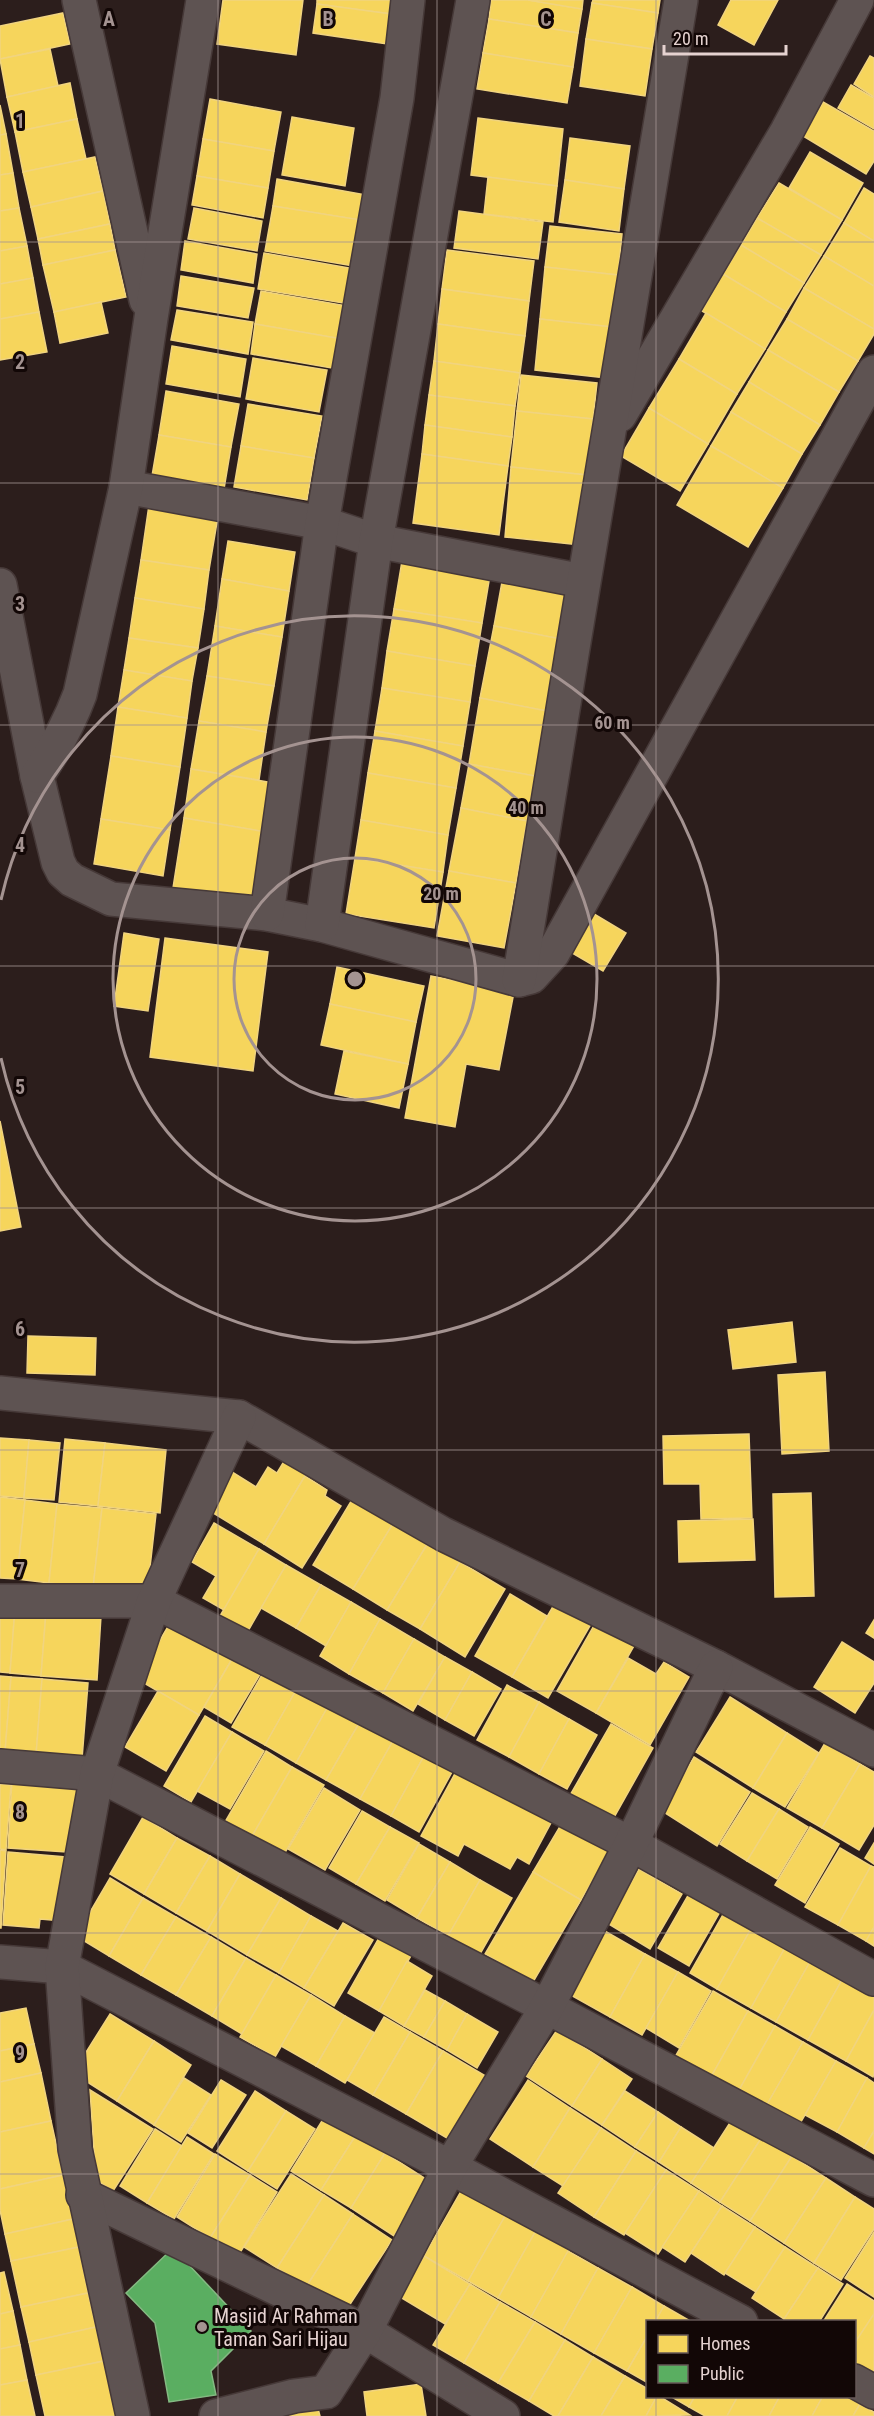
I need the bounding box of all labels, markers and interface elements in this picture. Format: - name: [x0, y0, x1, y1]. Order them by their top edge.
- text: A: [103, 7, 115, 31]
- text: B: [322, 7, 334, 31]
- text: C: [540, 7, 552, 31]
- scale bar: [664, 18, 786, 56]
- text: 20 m: [673, 28, 708, 49]
- text: 1: [15, 109, 25, 133]
- text: 2: [15, 350, 25, 374]
- text: 3: [15, 592, 25, 616]
- text: 60 m: [594, 712, 630, 733]
- text: 40 m: [508, 797, 544, 818]
- text: 4: [15, 833, 25, 857]
- text: 20 m: [423, 883, 459, 904]
- centre of rings: [345, 969, 365, 989]
- text: 5: [15, 1075, 25, 1099]
- text: 6: [15, 1317, 25, 1341]
- text: 7: [15, 1558, 25, 1582]
- text: 8: [15, 1800, 25, 1824]
- text: 9: [15, 2041, 25, 2065]
- place label: Masjid Ar Rahman Taman Sari Hijau: [214, 2304, 358, 2351]
- marker: Masjid Ar Rahman Taman Sari Hijau: [195, 2320, 209, 2334]
- legend: [646, 2320, 856, 2398]
- text: Homes: [700, 2333, 750, 2354]
- text: Public: [700, 2363, 744, 2384]

